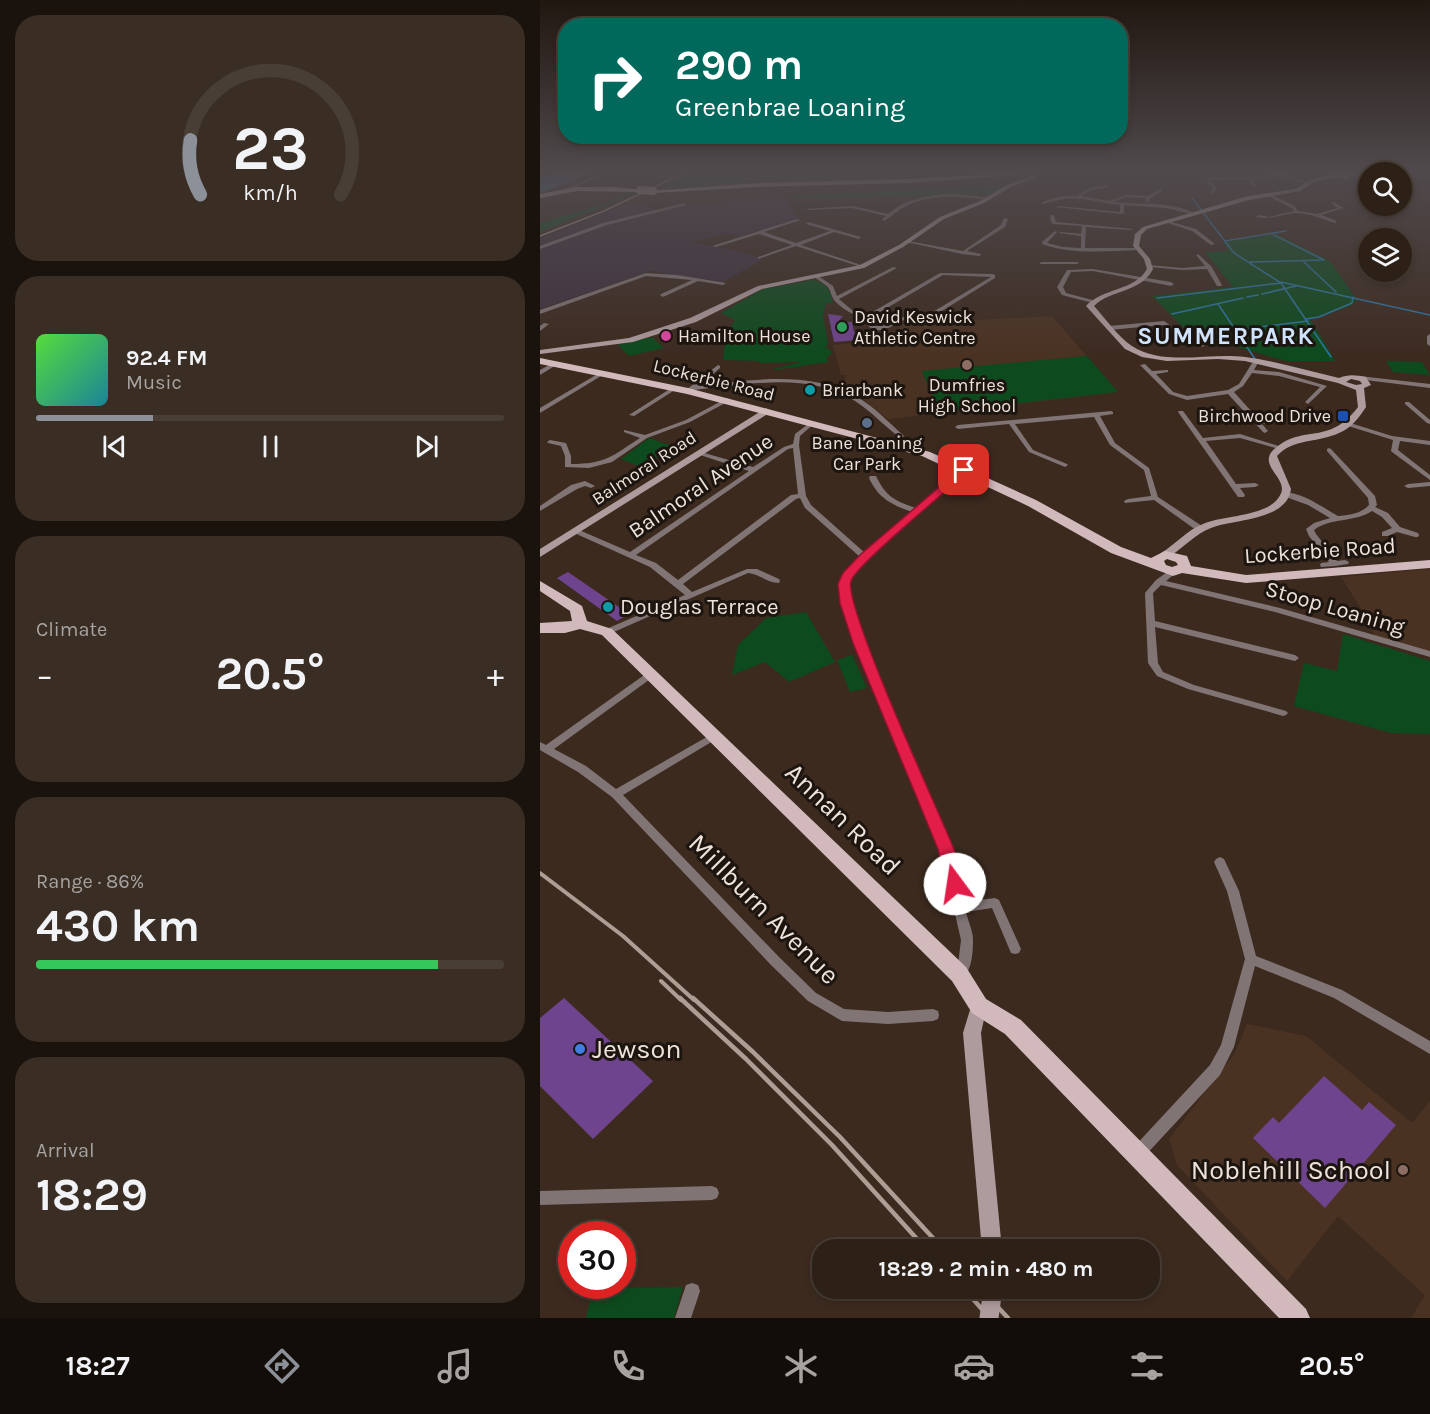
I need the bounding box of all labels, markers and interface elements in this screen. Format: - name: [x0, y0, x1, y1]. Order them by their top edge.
- text: 290 m: [675, 40, 803, 90]
- icon: right: [576, 42, 654, 120]
- text: Greenbrae Loaning: [675, 91, 905, 123]
- text: 23: [232, 112, 308, 185]
- map controls: [1358, 162, 1412, 282]
- button: search: [1358, 162, 1412, 216]
- text: km/h: [243, 180, 297, 205]
- button: layers: [1358, 228, 1412, 282]
- place label: David Keswick Athletic Centre: [854, 306, 976, 349]
- marker: David Keswick Athletic Centre: [835, 320, 849, 334]
- district label: SUMMERPARK: [1137, 322, 1315, 350]
- place label: Hamilton House: [678, 325, 810, 347]
- marker: Hamilton House: [659, 329, 673, 343]
- text: 92.4 FM: [126, 345, 207, 371]
- street label: Lockerbie Road: [651, 354, 777, 406]
- marker: Dumfries High School: [960, 358, 974, 372]
- text: Music: [126, 371, 182, 394]
- place label: Dumfries High School: [918, 374, 1016, 417]
- place label: Briarbank: [822, 379, 903, 401]
- marker: Briarbank: [803, 383, 817, 397]
- place label: Birchwood Drive: [1198, 405, 1331, 427]
- marker: Birchwood Drive: [1336, 409, 1350, 423]
- marker: Bane Loaning Car Park: [860, 416, 874, 430]
- street label: Balmoral Road: [588, 426, 700, 510]
- street label: Balmoral Avenue: [624, 428, 778, 544]
- icon: previous: [98, 430, 131, 463]
- icon: pause: [254, 430, 287, 463]
- icon: next: [410, 430, 443, 463]
- place label: Bane Loaning Car Park: [812, 432, 922, 475]
- pin: [938, 444, 989, 495]
- icon: arrive: [947, 453, 980, 486]
- street label: Lockerbie Road: [1243, 533, 1397, 569]
- street label: Stoop Loaning: [1262, 576, 1408, 640]
- place label: Douglas Terrace: [620, 594, 779, 620]
- marker: Douglas Terrace: [601, 600, 615, 614]
- text: Climate: [36, 618, 107, 641]
- text: 20.5°: [215, 648, 325, 700]
- text: −: [36, 656, 53, 694]
- text: +: [487, 656, 504, 694]
- street label: Annan Road: [779, 756, 907, 882]
- street label: Millburn Avenue: [682, 827, 846, 991]
- position arrow: [923, 852, 987, 916]
- text: Range · 86%: [36, 870, 144, 893]
- text: 430 km: [36, 900, 200, 952]
- place label: Jewson: [592, 1033, 682, 1065]
- marker: Jewson: [573, 1042, 587, 1056]
- text: Arrival: [36, 1139, 95, 1162]
- place label: Noblehill School: [1191, 1154, 1391, 1186]
- marker: Noblehill School: [1396, 1163, 1410, 1177]
- text: 18:29: [36, 1169, 148, 1221]
- speed limit sign: 30: [558, 1221, 636, 1299]
- text: 18:29 · 2 min · 480 m: [879, 1256, 1093, 1282]
- icon: directions: [261, 1345, 303, 1387]
- icon: music: [434, 1345, 476, 1387]
- icon: phone: [607, 1345, 649, 1387]
- icon: climate: [780, 1345, 822, 1387]
- icon: car: [953, 1345, 995, 1387]
- icon: filters: [1126, 1345, 1168, 1387]
- text: 18:27: [66, 1350, 130, 1382]
- text: 20.5°: [1299, 1350, 1364, 1382]

